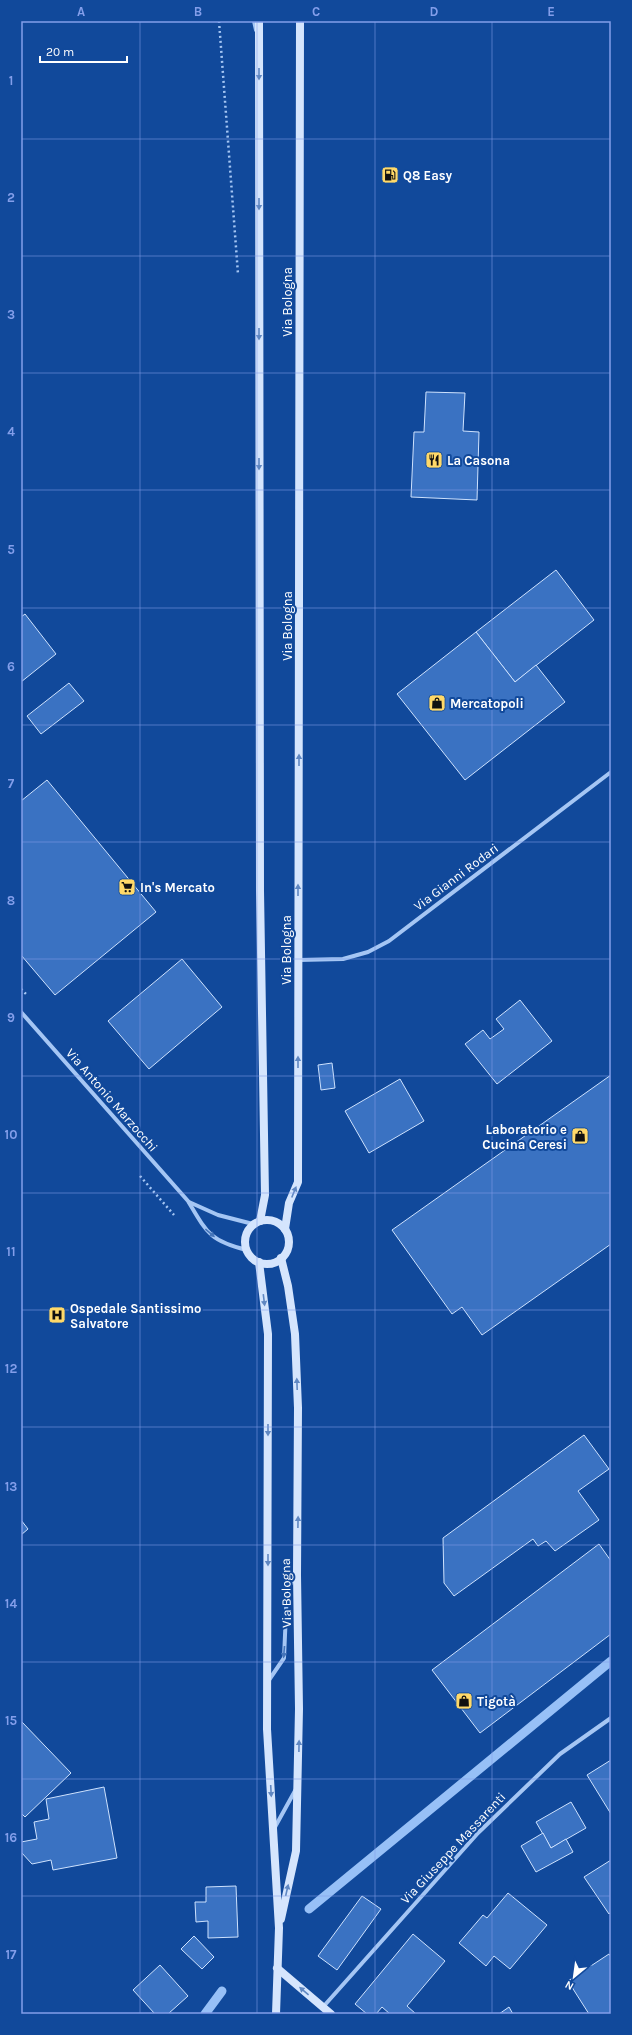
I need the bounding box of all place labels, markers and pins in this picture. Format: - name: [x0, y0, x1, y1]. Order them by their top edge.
- fuel station icon: Q8 Easy: [380, 165, 400, 185]
- place label: Q8 Easy: [403, 168, 452, 183]
- restaurant icon: La Casona: [424, 450, 444, 470]
- place label: La Casona: [447, 453, 510, 468]
- shop icon: Mercatopoli: [427, 693, 447, 713]
- place label: Mercatopoli: [450, 696, 524, 711]
- supermarket icon: In's Mercato: [117, 877, 137, 897]
- place label: In's Mercato: [140, 880, 215, 895]
- place label: Laboratorio e Cucina Ceresi: [482, 1122, 567, 1152]
- shop icon: Laboratorio e Cucina Ceresi: [570, 1126, 590, 1146]
- place label: Ospedale Santissimo Salvatore: [70, 1301, 201, 1331]
- hospital icon: Ospedale Santissimo Salvatore: [47, 1305, 67, 1325]
- shop icon: Tigotà: [454, 1691, 474, 1711]
- place label: Tigotà: [477, 1694, 516, 1709]

